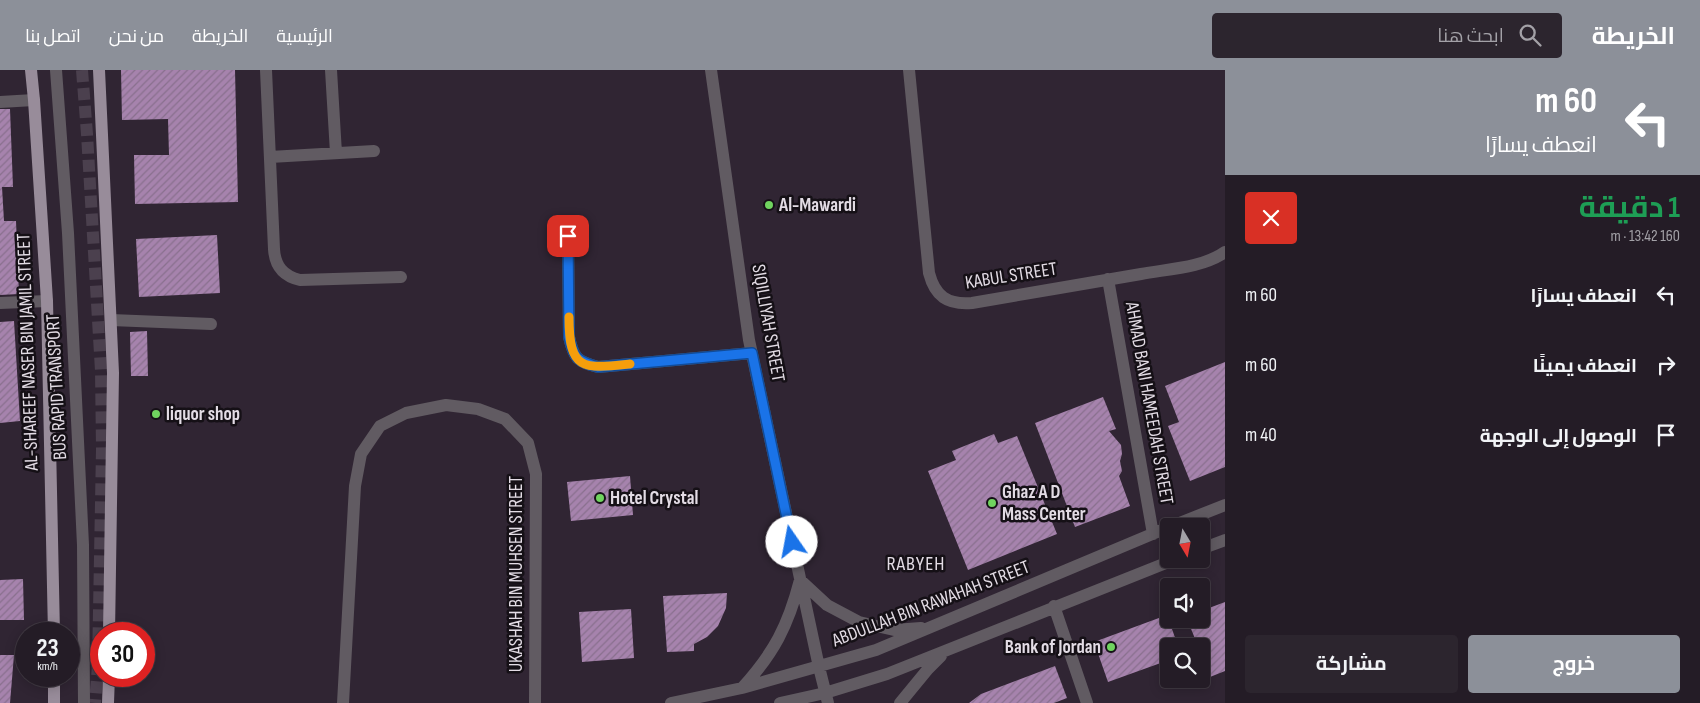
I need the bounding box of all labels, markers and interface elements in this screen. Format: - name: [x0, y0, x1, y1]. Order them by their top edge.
- search box: [1212, 13, 1562, 58]
- icon: search: [1516, 21, 1544, 49]
- text: الخريطة: [1592, 22, 1675, 51]
- text: ابحث هنا: [1437, 25, 1504, 48]
- text: اتصل بنا: [25, 26, 81, 47]
- text: من نحن: [109, 26, 164, 47]
- text: الخريطة: [192, 26, 248, 47]
- text: الرئيسية: [276, 26, 333, 47]
- text: 60 m: [1535, 80, 1597, 123]
- icon: left: [1615, 90, 1680, 155]
- text: انعطف يسارًا: [1485, 132, 1597, 159]
- text: 1 دقيقة: [1579, 190, 1680, 226]
- button: close: [1245, 192, 1297, 244]
- place label: Al-Mawardi: [778, 194, 856, 217]
- marker: Al-Mawardi: [763, 199, 775, 211]
- pin: [547, 215, 589, 257]
- icon: arrive: [554, 222, 582, 250]
- text: 160 m · 13:42: [1610, 227, 1680, 246]
- street label: AL-SHAREEF NASER BIN JAMIL STREET: [12, 233, 44, 472]
- street label: KABUL STREET: [964, 257, 1059, 295]
- street label: SIQILLIYAH STREET: [746, 262, 790, 384]
- icon: left: [1652, 281, 1680, 309]
- text: 60 m: [1245, 284, 1277, 307]
- text: انعطف يسارًا: [1530, 285, 1637, 308]
- street label: AHMAD BANI HAMEEDAH STREET: [1120, 299, 1178, 506]
- street label: BUS RAPID TRANSPORT: [42, 313, 72, 460]
- icon: right: [1652, 351, 1680, 379]
- text: 60 m: [1245, 354, 1277, 377]
- text: انعطف يمينًا: [1533, 355, 1637, 378]
- place label: liquor shop: [166, 403, 240, 426]
- marker: liquor shop: [150, 408, 162, 420]
- icon: arrive: [1652, 421, 1680, 449]
- text: 40 m: [1245, 424, 1277, 447]
- text: الوصول إلى الوجهة: [1480, 425, 1637, 448]
- street label: UKASHAH BIN MUHSEN STREET: [505, 475, 528, 672]
- place label: Ghaz A D Mass Center: [1002, 481, 1086, 526]
- place label: Hotel Crystal: [610, 487, 698, 510]
- marker: Hotel Crystal: [594, 492, 606, 504]
- marker: Ghaz A D Mass Center: [986, 497, 998, 509]
- position arrow: [765, 515, 817, 567]
- north arrow: [1160, 518, 1210, 568]
- map controls: [1160, 518, 1210, 688]
- district label: RABYEH: [886, 552, 946, 576]
- street label: ABDULLAH BIN RAWAHAH STREET: [828, 556, 1033, 653]
- button: sound: [1160, 578, 1210, 628]
- speed limit sign: 30: [90, 622, 155, 687]
- text: 23: [36, 633, 59, 664]
- button: مشاركة: [1245, 635, 1458, 693]
- button: خروج: [1468, 635, 1680, 693]
- place label: Bank of Jordan: [1005, 636, 1101, 659]
- button: search: [1160, 638, 1210, 688]
- marker: Bank of Jordan: [1105, 641, 1117, 653]
- text: km/h: [37, 659, 58, 674]

